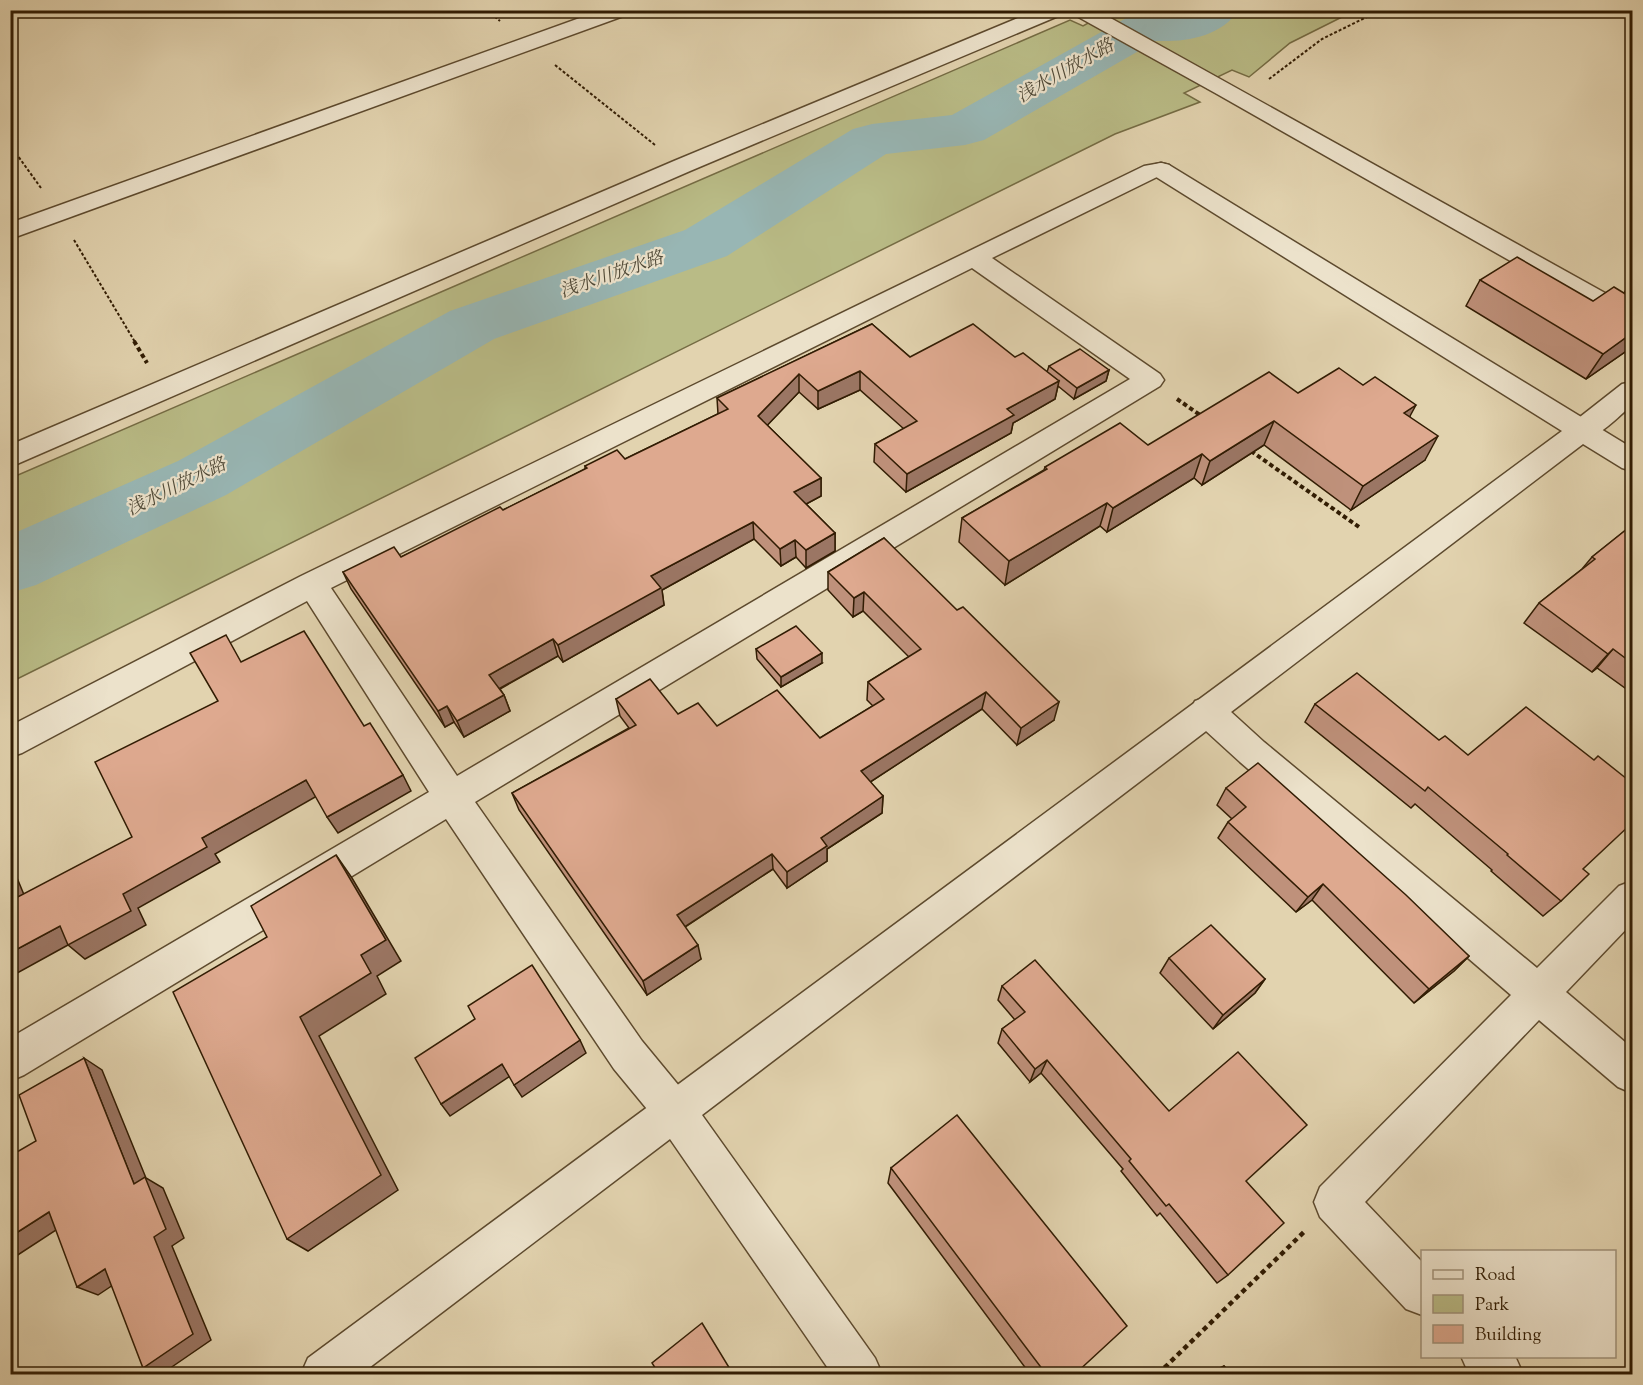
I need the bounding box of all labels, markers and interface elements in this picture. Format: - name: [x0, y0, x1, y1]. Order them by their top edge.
- water label: 浅水川放水路: [1013, 33, 1121, 110]
- water label: 浅水川放水路: [557, 245, 669, 306]
- water label: 浅水川放水路: [123, 452, 233, 523]
- legend: [1421, 1250, 1616, 1358]
- text: Road: [1475, 1263, 1515, 1289]
- text: Park: [1475, 1293, 1510, 1319]
- text: Building: [1475, 1323, 1541, 1349]

